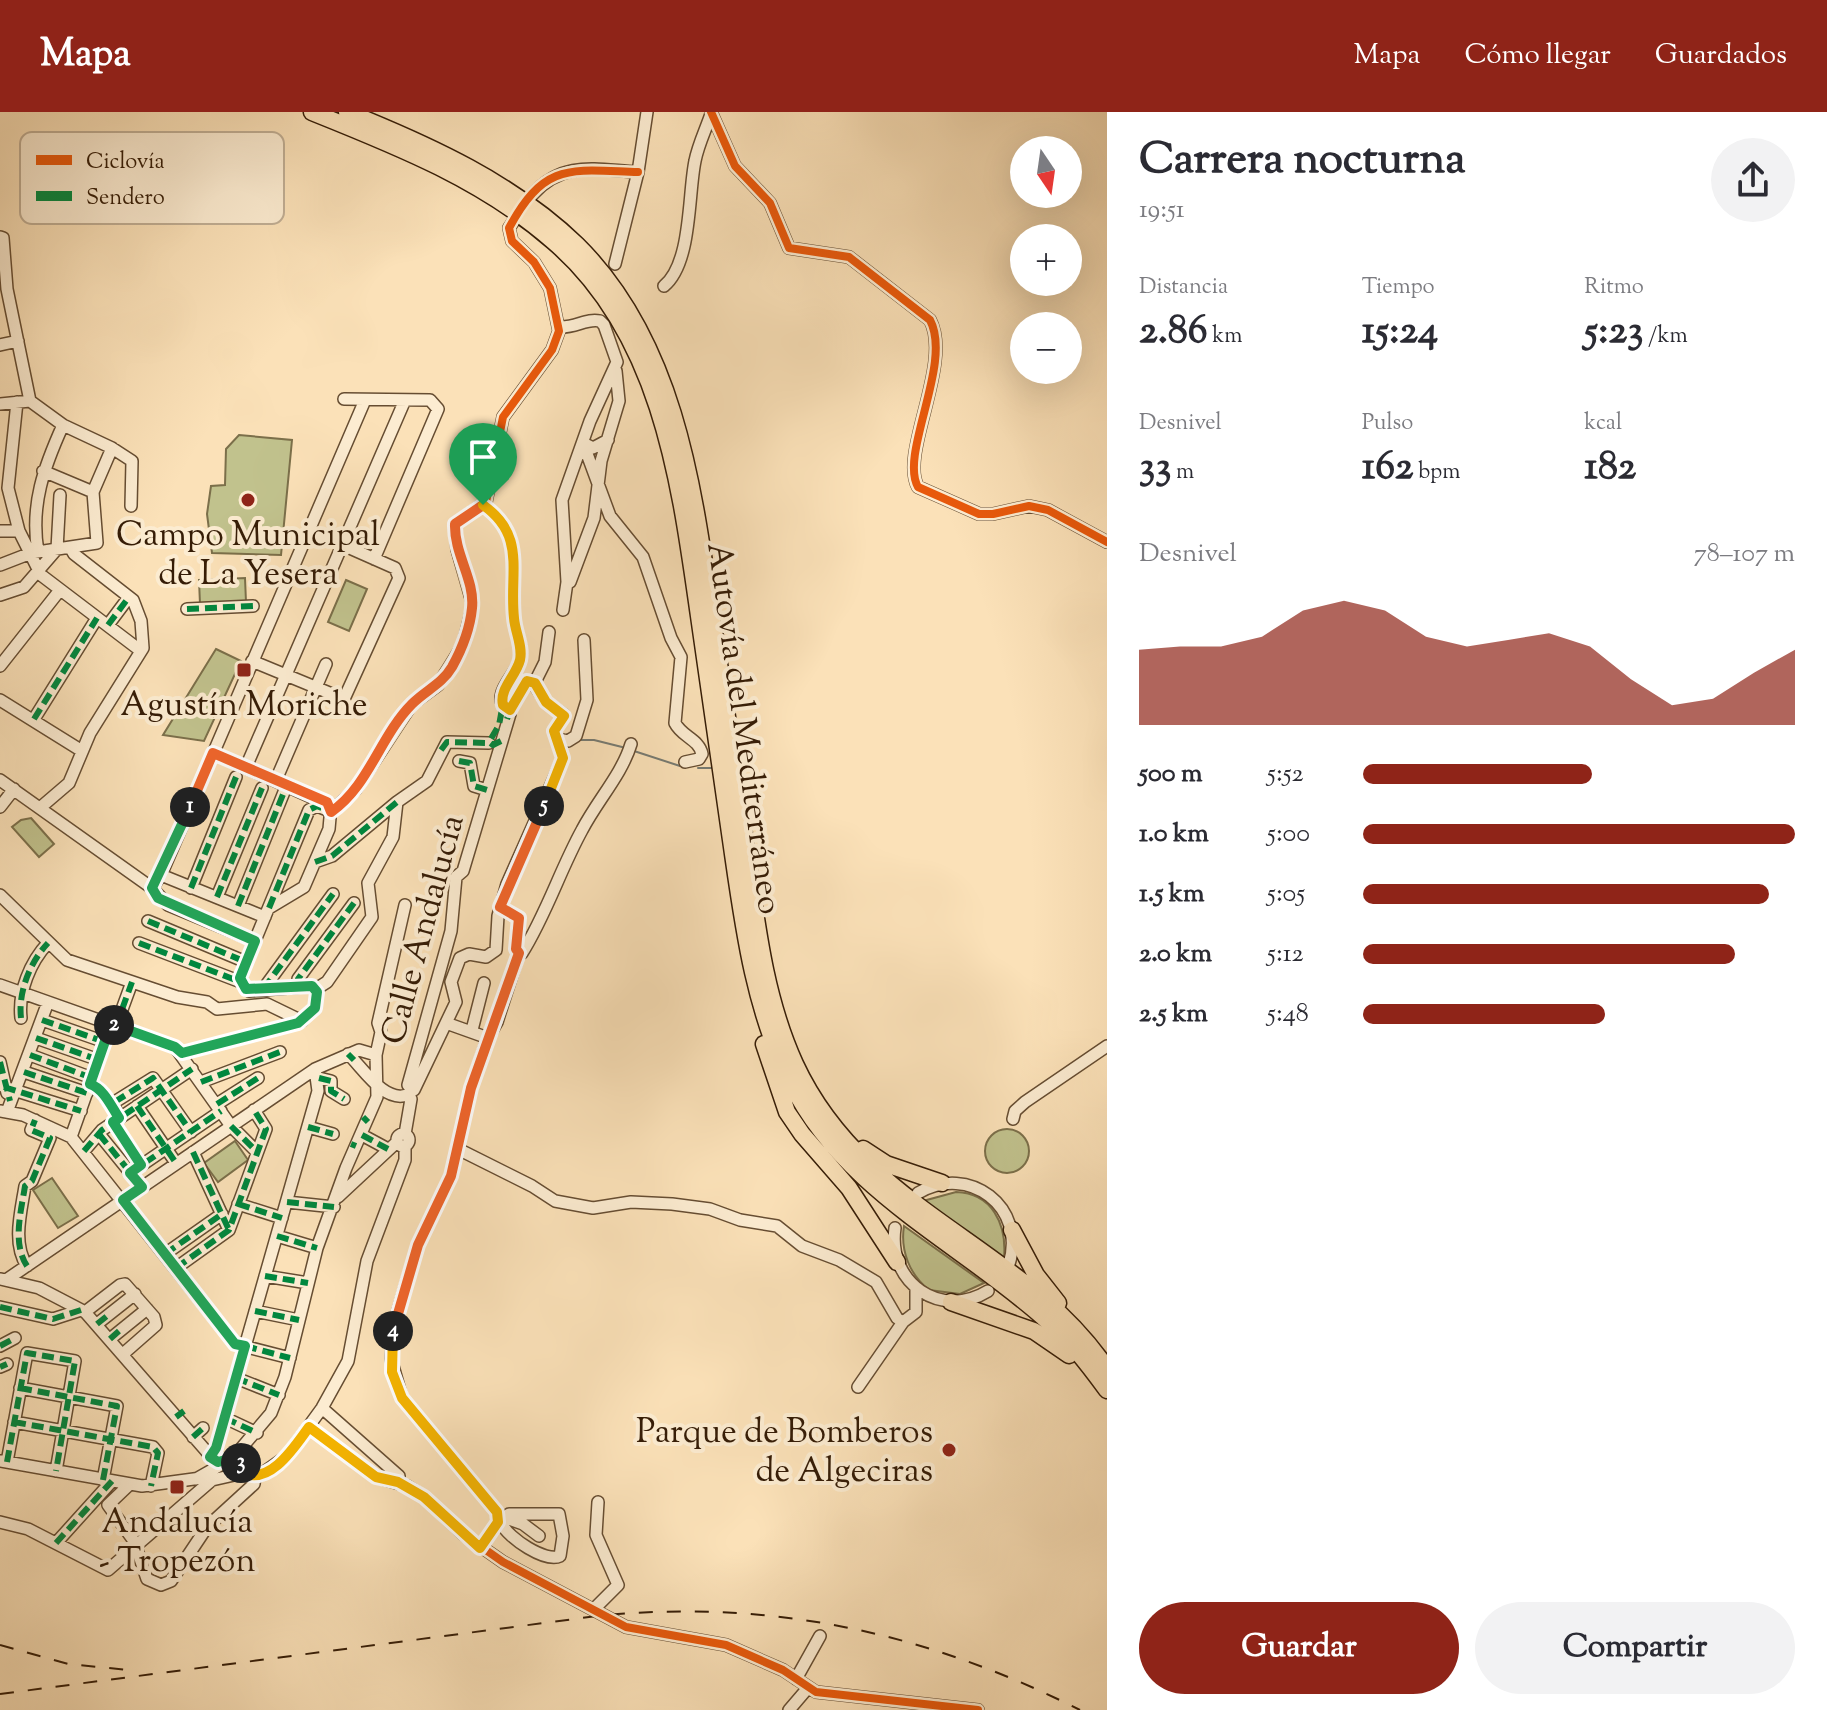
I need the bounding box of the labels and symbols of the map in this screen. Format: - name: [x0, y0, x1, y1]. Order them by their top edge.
- legend: [20, 132, 284, 224]
- north arrow: [1010, 136, 1082, 208]
- text: Ciclovía: [86, 147, 165, 179]
- text: Sendero: [86, 183, 165, 215]
- pin: [449, 423, 517, 505]
- marker: Campo Municipal de La Yesera: [239, 491, 257, 509]
- place label: Campo Municipal de La Yesera: [116, 512, 380, 600]
- street label: Autovía del Mediterráneo: [692, 539, 793, 918]
- marker: Agustín Moriche: [235, 661, 253, 679]
- place label: Agustín Moriche: [120, 682, 368, 731]
- pin: 5: [524, 786, 564, 826]
- pin: 1: [170, 787, 210, 827]
- street label: Calle Andalucía: [370, 810, 479, 1050]
- pin: 2: [94, 1005, 134, 1045]
- pin: 4: [373, 1311, 413, 1351]
- place label: Parque de Bomberos de Algeciras: [636, 1409, 933, 1497]
- marker: Parque de Bomberos de Algeciras: [940, 1441, 958, 1459]
- pin: 3: [221, 1443, 261, 1483]
- marker: Andalucía - Tropezón: [168, 1478, 186, 1496]
- place label: Andalucía - Tropezón: [99, 1499, 255, 1587]

